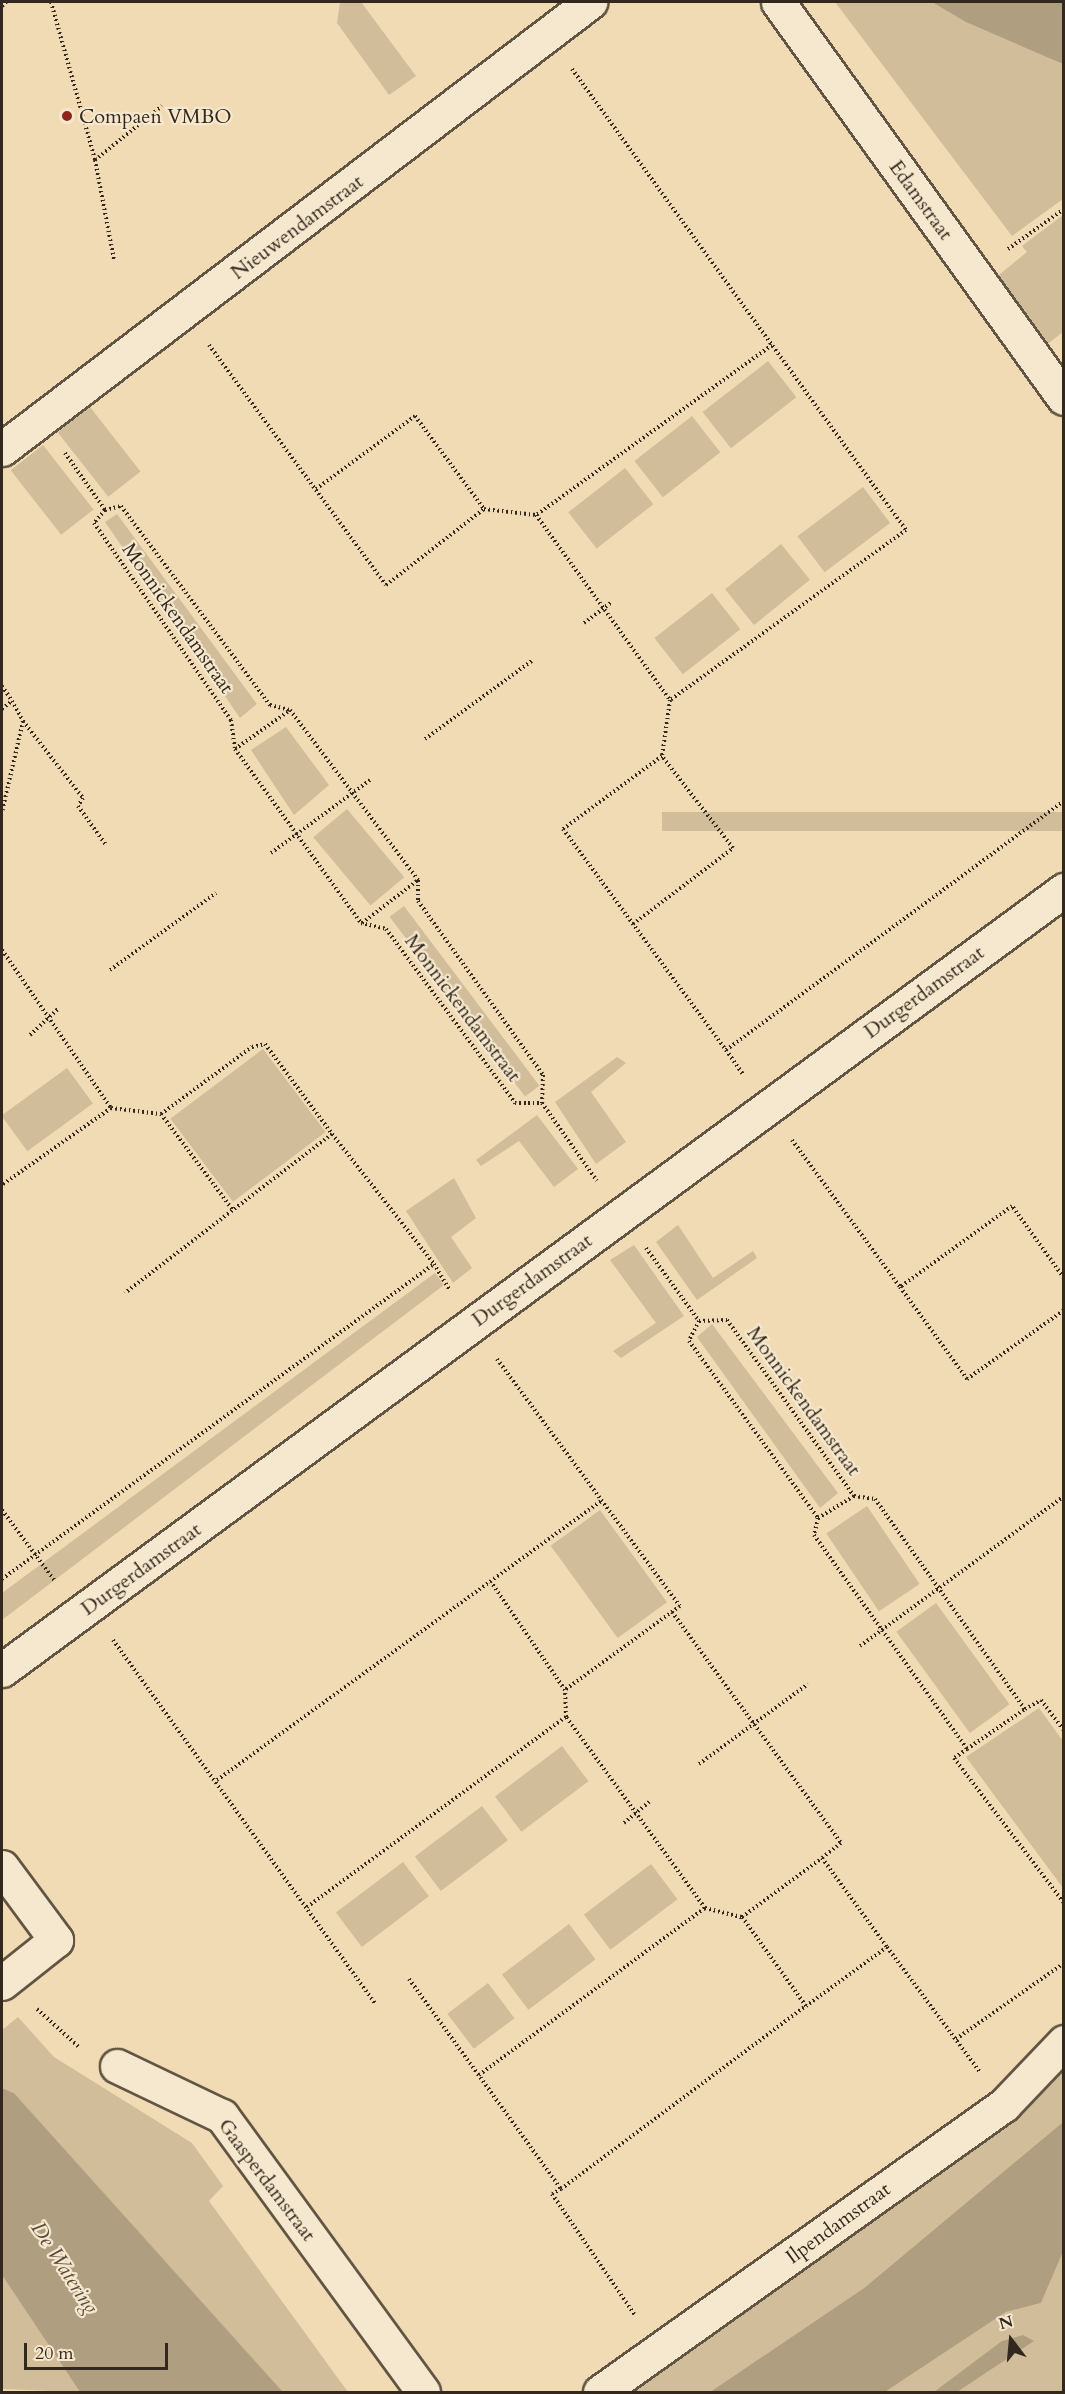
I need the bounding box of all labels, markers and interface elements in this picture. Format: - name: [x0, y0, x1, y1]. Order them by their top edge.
- place label: Compaen VMBO: [79, 104, 232, 128]
- marker: Compaen VMBO: [60, 109, 74, 123]
- street label: Edamstraat: [884, 156, 958, 244]
- street label: Nieuwendamstraat: [226, 169, 368, 285]
- street label: Monnickendamstraat: [117, 538, 239, 698]
- street label: Monnickendamstraat: [400, 930, 526, 1086]
- street label: Durgerdamstraat: [859, 940, 989, 1044]
- street label: Durgerdamstraat: [467, 1228, 597, 1332]
- street label: Monnickendamstraat: [742, 1322, 866, 1480]
- street label: Durgerdamstraat: [76, 1517, 206, 1621]
- street label: Gaasperdamstraat: [213, 2114, 321, 2246]
- street label: Ilpendamstraat: [781, 2177, 895, 2269]
- water label: De Watering: [25, 2217, 103, 2319]
- north arrow: [981, 2310, 1041, 2370]
- text: N: [996, 2310, 1016, 2335]
- scale bar: [27, 2331, 171, 2369]
- text: 20 m: [35, 2341, 74, 2366]

